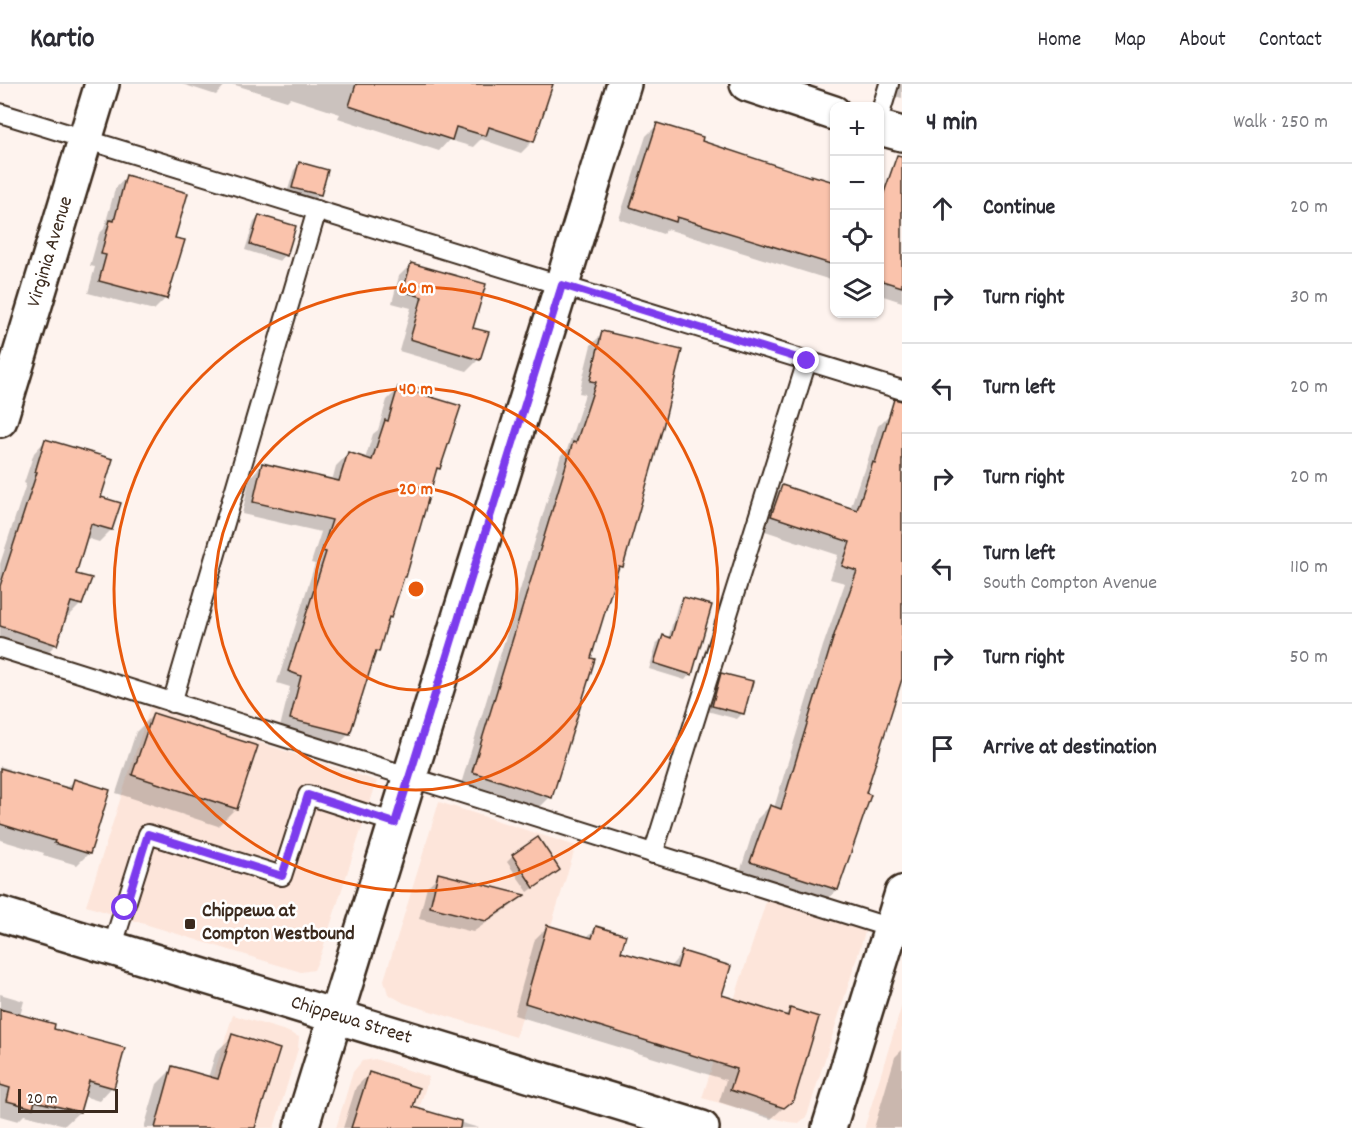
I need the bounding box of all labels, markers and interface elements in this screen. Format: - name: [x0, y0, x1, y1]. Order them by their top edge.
- text: Kartio: [30, 21, 94, 61]
- text: Home: [1037, 26, 1081, 56]
- text: Map: [1114, 26, 1146, 56]
- text: About: [1179, 26, 1226, 56]
- text: Contact: [1259, 26, 1322, 56]
- map controls: [830, 102, 884, 318]
- button: +: [830, 102, 884, 156]
- text: 4 min: [926, 105, 977, 142]
- text: Walk · 250 m: [1233, 109, 1328, 137]
- button: −: [830, 156, 884, 210]
- icon: ahead: [926, 192, 959, 225]
- street label: Virginia Avenue: [21, 193, 81, 311]
- text: Continue: [983, 193, 1055, 224]
- text: 20 m: [1290, 194, 1328, 222]
- button: locate: [830, 210, 884, 264]
- button: layers: [830, 264, 884, 318]
- text: 60 m: [398, 277, 434, 302]
- icon: right: [926, 282, 959, 315]
- text: Turn right: [983, 283, 1065, 314]
- text: 30 m: [1290, 284, 1328, 312]
- route end: [793, 347, 819, 373]
- icon: left: [926, 372, 959, 405]
- text: Turn left: [983, 373, 1055, 404]
- text: 20 m: [1290, 374, 1328, 402]
- text: 40 m: [399, 378, 433, 403]
- icon: right: [926, 462, 959, 495]
- text: Turn right: [983, 463, 1065, 494]
- text: 20 m: [1290, 464, 1328, 492]
- text: 20 m: [399, 478, 433, 503]
- text: Turn left: [983, 539, 1055, 570]
- icon: left: [926, 552, 959, 585]
- text: 110 m: [1290, 554, 1328, 582]
- text: South Compton Avenue: [983, 570, 1157, 598]
- centre of rings: [406, 579, 426, 599]
- icon: right: [926, 642, 959, 675]
- text: Turn right: [983, 643, 1065, 674]
- text: 50 m: [1290, 644, 1328, 672]
- icon: arrive: [926, 732, 959, 765]
- text: Arrive at destination: [983, 733, 1157, 764]
- route start: [111, 894, 137, 920]
- place label: Chippewa at Compton Westbound: [202, 898, 355, 949]
- marker: Chippewa at Compton Westbound: [183, 917, 197, 931]
- street label: Chippewa Street: [287, 989, 415, 1053]
- scale bar: [18, 1086, 118, 1114]
- text: 20 m: [27, 1088, 57, 1111]

